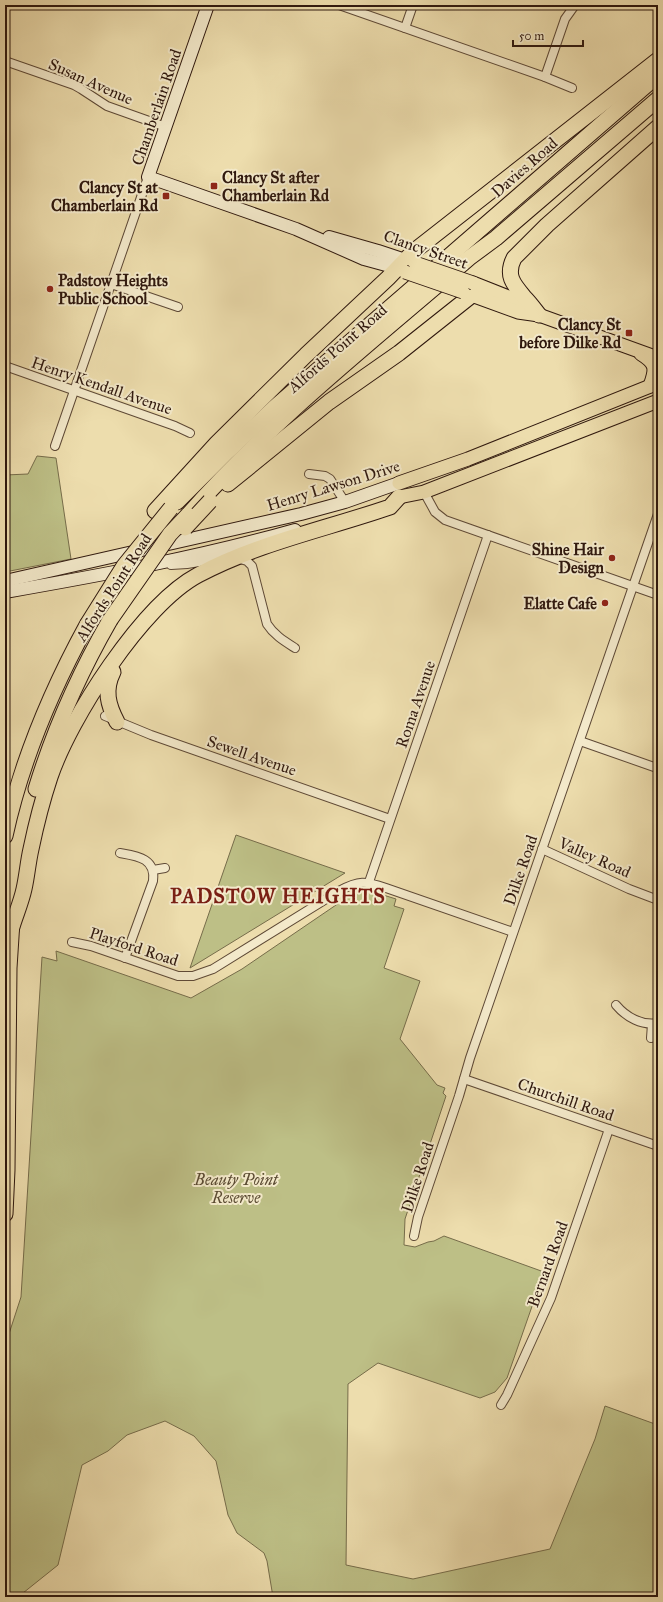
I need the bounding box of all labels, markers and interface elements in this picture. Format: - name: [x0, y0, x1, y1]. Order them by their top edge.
- scale bar: [513, 22, 583, 48]
- text: 50 m: [519, 29, 544, 43]
- street label: Chamberlain Road: [128, 46, 185, 168]
- street label: Susan Avenue: [46, 54, 136, 109]
- street label: Davies Road: [487, 134, 561, 201]
- place label: Clancy St after Chamberlain Rd: [222, 168, 330, 205]
- place label: Clancy St at Chamberlain Rd: [51, 178, 159, 215]
- marker: Clancy St after Chamberlain Rd: [209, 181, 219, 191]
- marker: Clancy St at Chamberlain Rd: [161, 191, 171, 201]
- street label: Clancy Street: [381, 226, 471, 273]
- place label: Padstow Heights Public School: [58, 271, 168, 308]
- marker: Padstow Heights Public School: [45, 284, 55, 294]
- street label: Alfords Point Road: [283, 300, 391, 397]
- place label: Clancy St before Dilke Rd: [518, 315, 622, 352]
- marker: Clancy St before Dilke Rd: [624, 328, 634, 338]
- street label: Henry Kendall Avenue: [29, 353, 175, 419]
- street label: Henry Lawson Drive: [264, 456, 402, 515]
- street label: Alfords Point Road: [71, 530, 155, 646]
- place label: Shine Hair Design: [532, 540, 605, 578]
- marker: Shine Hair Design: [607, 553, 617, 563]
- place label: Elatte Cafe: [523, 594, 597, 613]
- marker: Elatte Cafe: [600, 598, 610, 608]
- street label: Roma Avenue: [392, 658, 439, 750]
- street label: Sewell Avenue: [205, 731, 299, 780]
- street label: Dilke Road: [500, 833, 541, 908]
- street label: Valley Road: [555, 833, 634, 882]
- district label: PADSTOW HEIGHTS: [170, 884, 386, 908]
- street label: Playford Road: [87, 923, 181, 970]
- street label: Churchill Road: [515, 1074, 616, 1125]
- street label: Dilke Road: [397, 1140, 438, 1215]
- park label: Beauty Point Reserve: [193, 1170, 279, 1207]
- street label: Bernard Road: [523, 1219, 572, 1310]

